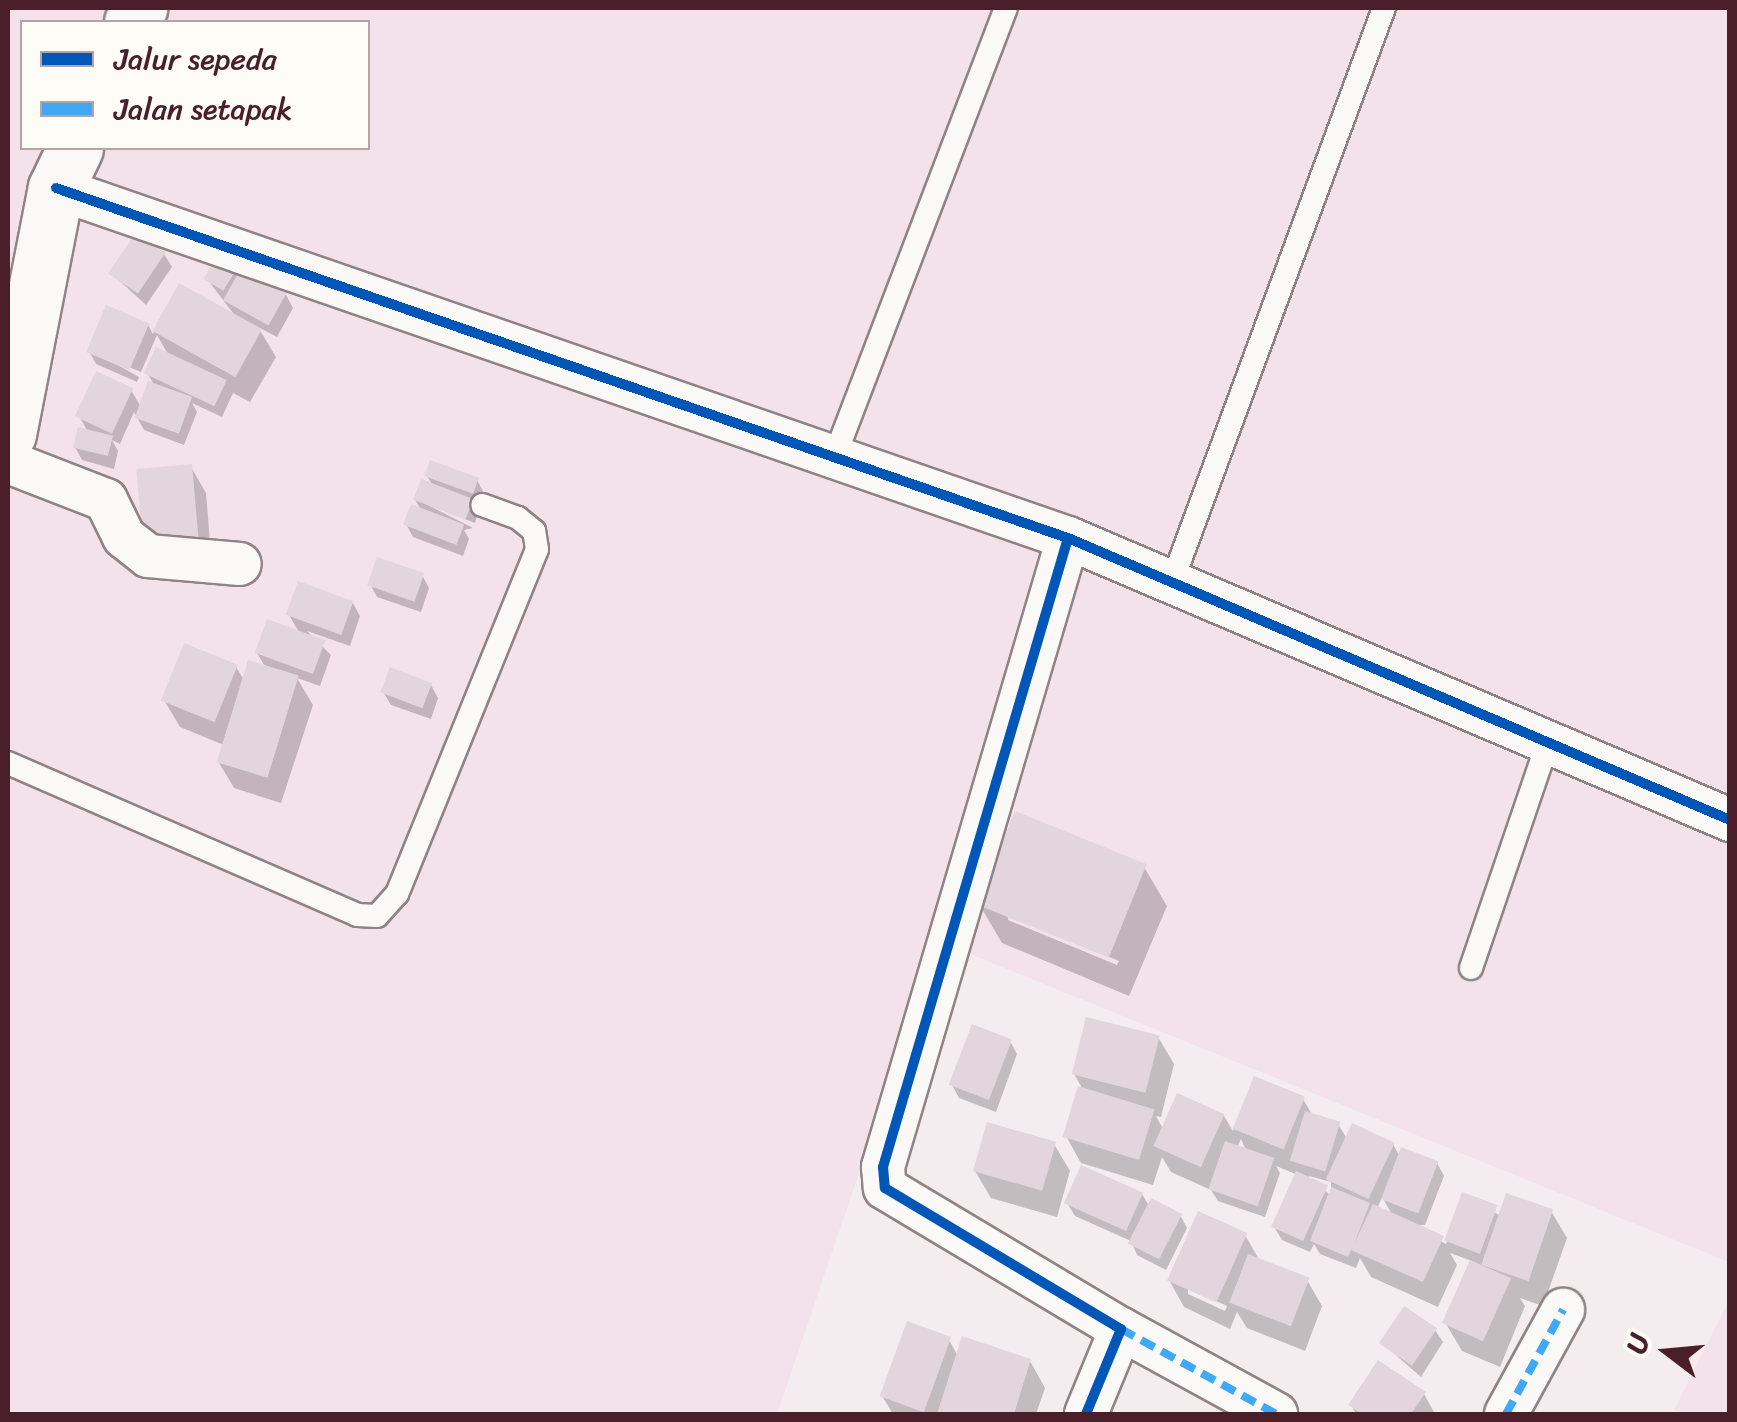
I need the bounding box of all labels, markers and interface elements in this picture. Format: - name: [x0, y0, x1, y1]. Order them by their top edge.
- legend: [20, 20, 370, 150]
- text: Jalur sepeda: [114, 32, 277, 86]
- text: Jalan setapak: [114, 82, 292, 136]
- north arrow: [1617, 1302, 1717, 1402]
- text: U: [1612, 1328, 1664, 1359]

